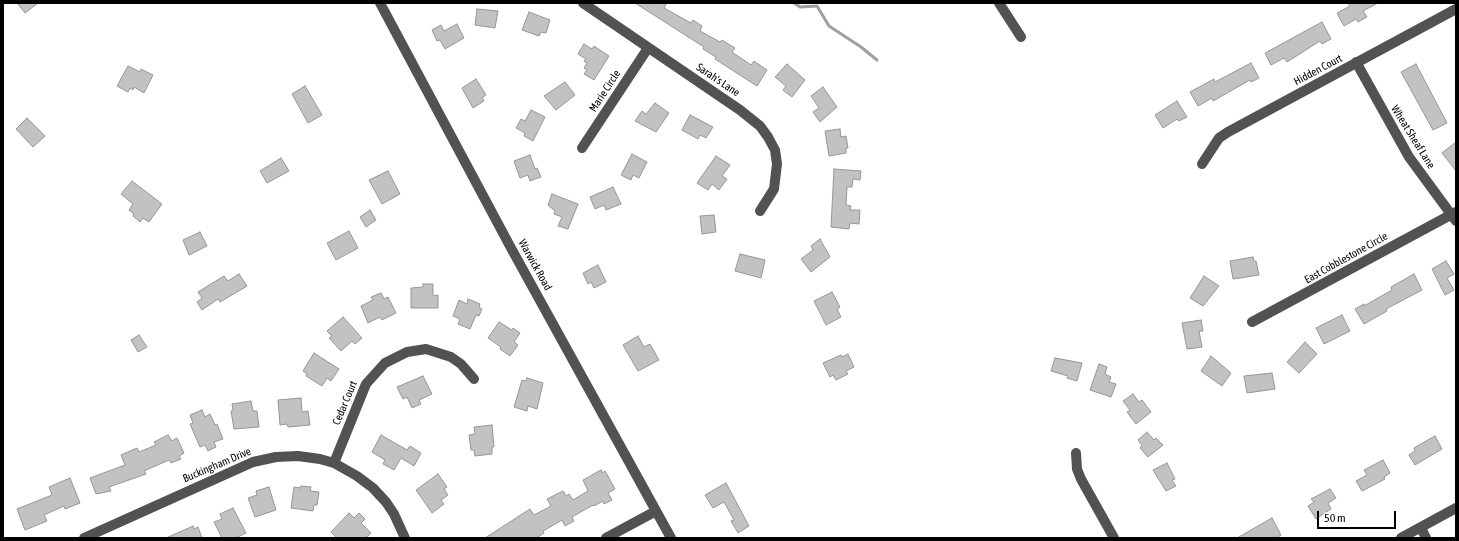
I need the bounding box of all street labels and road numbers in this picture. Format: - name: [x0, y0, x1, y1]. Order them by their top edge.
- street label: Hidden Court: [1292, 52, 1344, 88]
- street label: Sarah's Lane: [694, 61, 742, 99]
- street label: Marie Circle: [587, 68, 623, 114]
- street label: Wheat Sheaf Lane: [1388, 103, 1438, 171]
- street label: East Cobblestone Circle: [1302, 230, 1390, 286]
- street label: Warwick Road: [516, 237, 554, 293]
- street label: Cedar Court: [330, 379, 360, 427]
- street label: Buckingham Drive: [181, 445, 253, 485]

